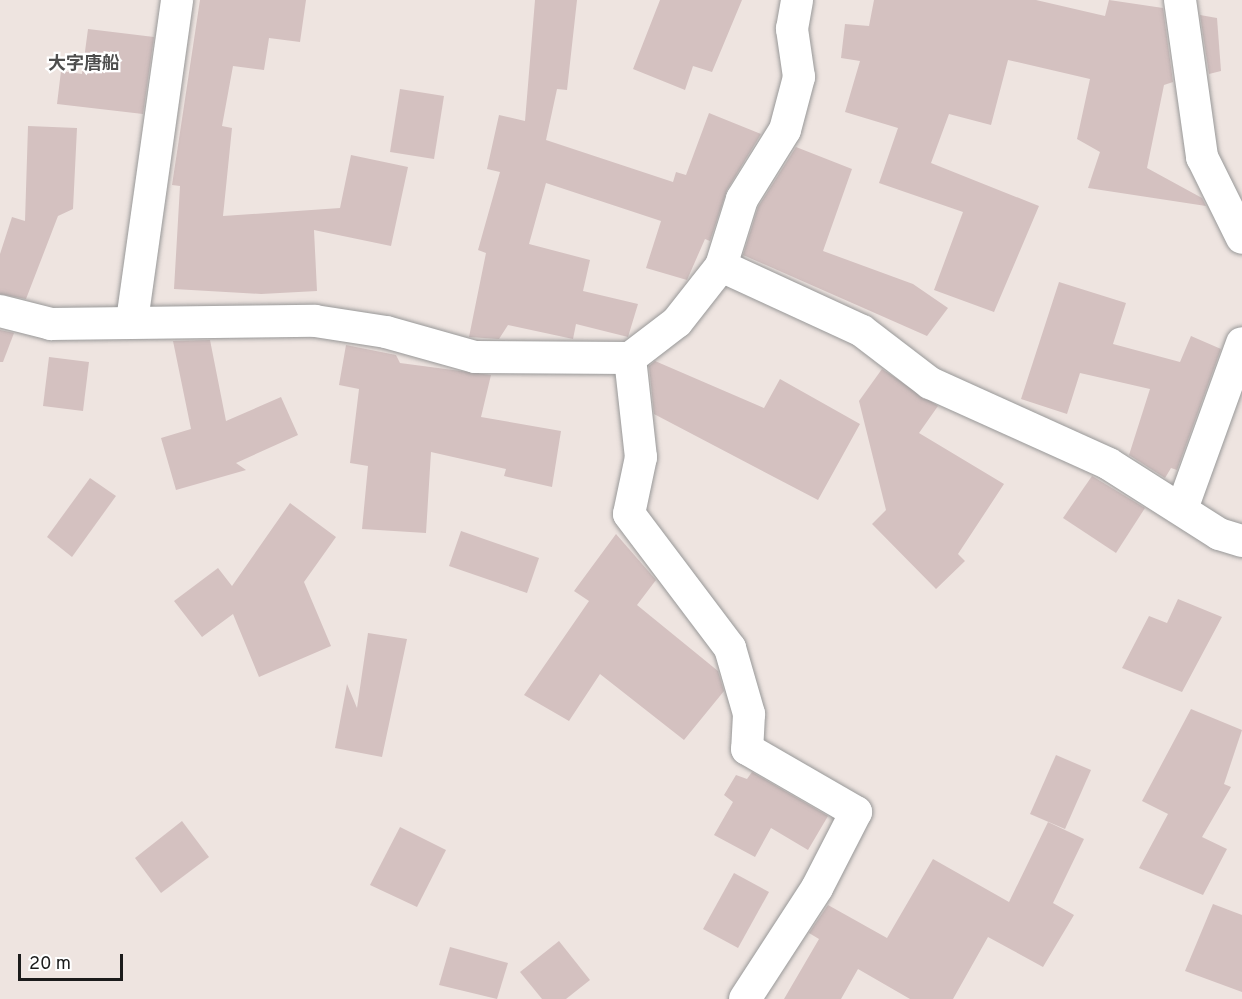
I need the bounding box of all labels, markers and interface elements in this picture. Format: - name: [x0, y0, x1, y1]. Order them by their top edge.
- district label: 大字唐船: [48, 54, 120, 76]
- scale bar: [21, 942, 126, 980]
- text: 20 m: [29, 953, 71, 976]

